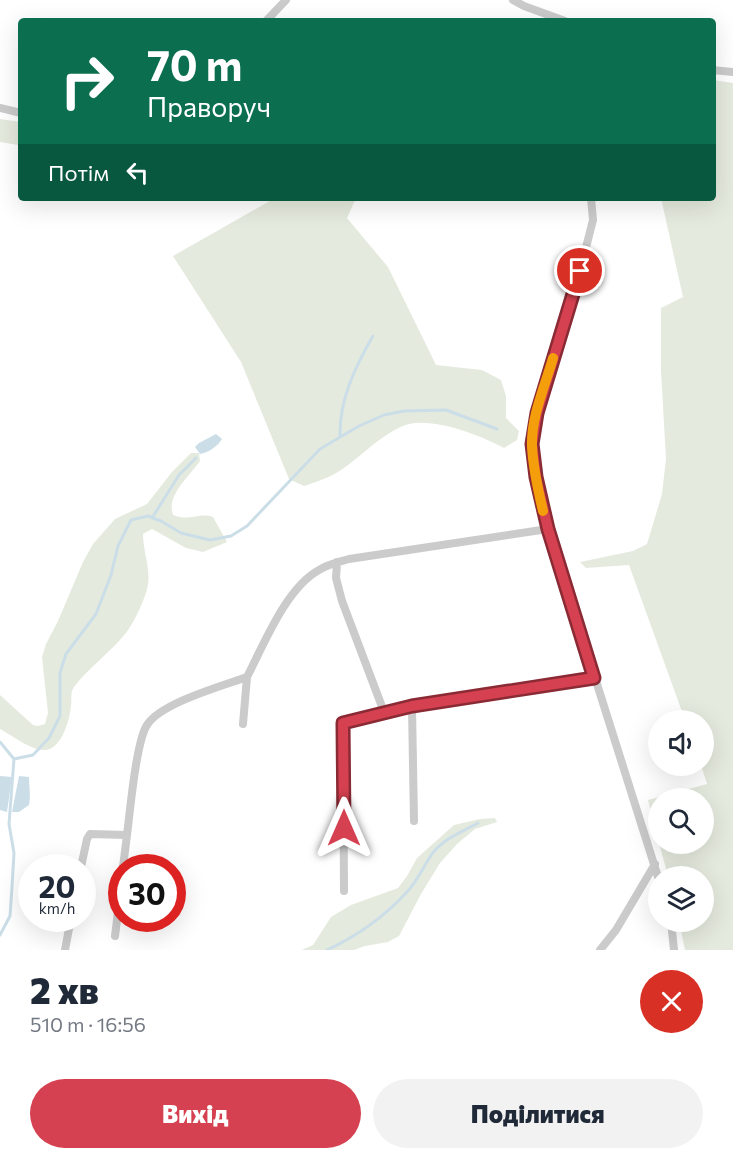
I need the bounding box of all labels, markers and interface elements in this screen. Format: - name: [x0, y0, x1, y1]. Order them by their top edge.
- text: 70 m: [147, 38, 242, 90]
- icon: right: [48, 42, 126, 120]
- text: Праворуч: [147, 90, 271, 123]
- icon: left: [121, 156, 154, 189]
- text: Потім: [48, 159, 109, 186]
- pin: [554, 245, 605, 296]
- icon: arrive: [563, 254, 596, 287]
- map controls: [648, 710, 714, 932]
- button: sound: [648, 710, 714, 776]
- button: search: [648, 788, 714, 854]
- position arrow: [312, 796, 376, 860]
- speed limit sign: 30: [108, 854, 186, 932]
- button: layers: [648, 866, 714, 932]
- text: 20: [39, 867, 75, 904]
- text: km/h: [39, 899, 75, 917]
- text: 2 хв: [30, 967, 99, 1011]
- button: close: [640, 970, 703, 1033]
- text: 510 m · 16:56: [30, 1012, 146, 1036]
- button: Вихід: [30, 1079, 361, 1148]
- button: Поділитися: [373, 1079, 703, 1148]

